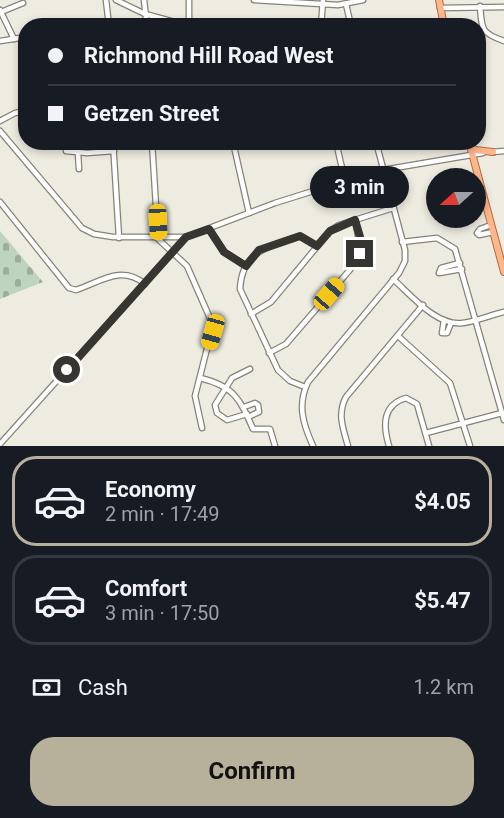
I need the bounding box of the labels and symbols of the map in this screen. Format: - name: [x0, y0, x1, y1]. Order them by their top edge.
- callout: 3 min: [310, 167, 410, 209]
- north arrow: [426, 168, 486, 228]
- car: [148, 204, 168, 240]
- route end: [346, 240, 373, 267]
- car: [310, 275, 348, 313]
- car: [199, 312, 227, 352]
- route start: [53, 356, 80, 383]

